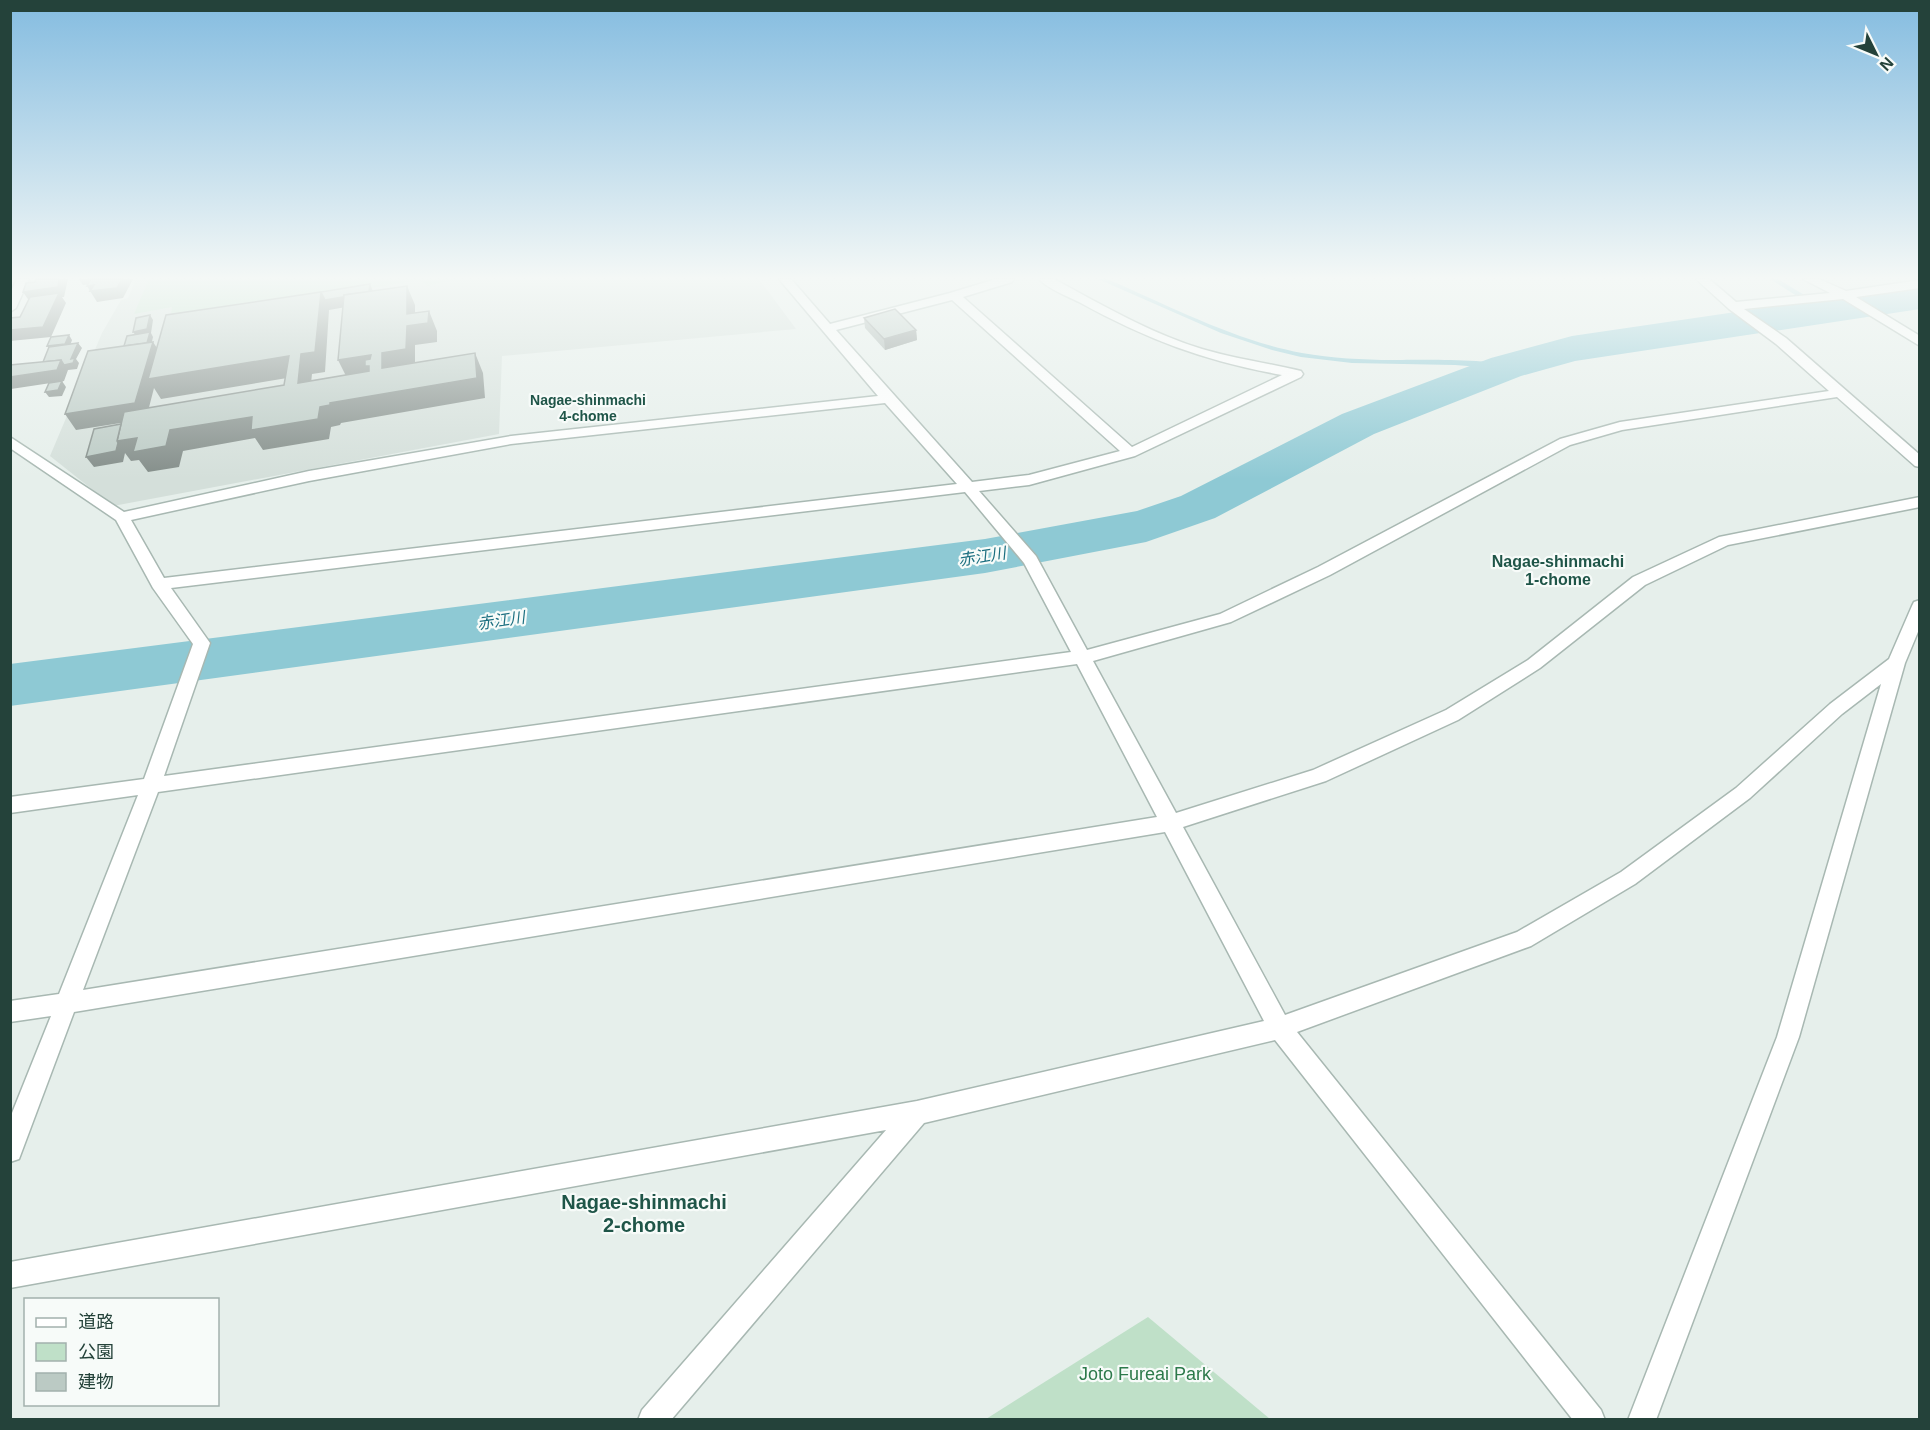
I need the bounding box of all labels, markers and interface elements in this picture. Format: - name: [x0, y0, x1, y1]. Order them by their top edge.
- north arrow: [1846, 24, 1906, 84]
- text: N: [1876, 54, 1897, 74]
- district label: Nagae-shinmachi 4-chome: [530, 392, 646, 424]
- water label: 赤江川: [957, 544, 1009, 569]
- district label: Nagae-shinmachi 1-chome: [1492, 553, 1624, 588]
- water label: 赤江川: [476, 608, 528, 632]
- district label: Nagae-shinmachi 2-chome: [561, 1191, 727, 1236]
- legend: [24, 1298, 219, 1406]
- text: 道路: [78, 1312, 114, 1332]
- text: 公園: [78, 1342, 114, 1362]
- park label: Joto Fureai Park: [1079, 1364, 1212, 1384]
- text: 建物: [78, 1372, 114, 1392]

